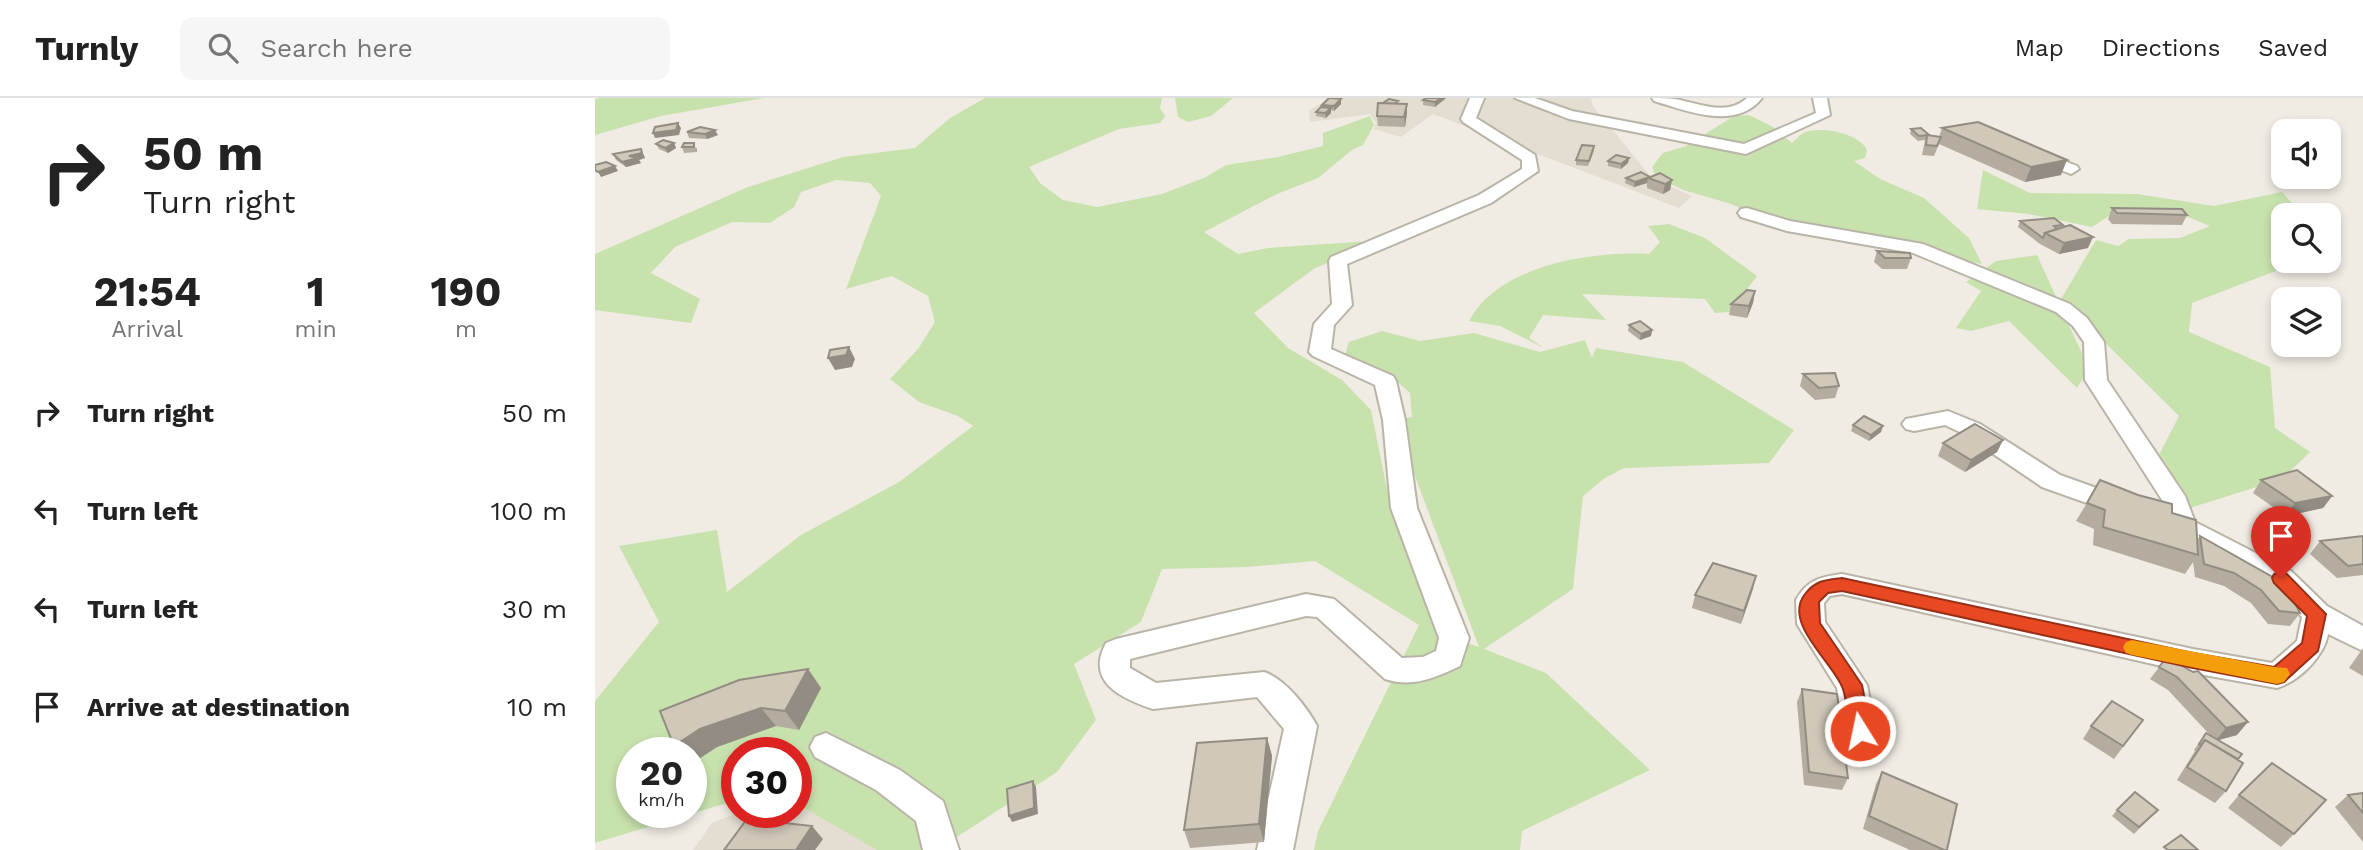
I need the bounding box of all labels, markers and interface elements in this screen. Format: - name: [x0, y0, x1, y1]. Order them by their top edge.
- search box: [180, 17, 670, 80]
- text: Turnly: [35, 29, 138, 68]
- icon: search: [204, 29, 242, 67]
- text: Search here: [260, 33, 413, 63]
- text: Map: [2015, 34, 2064, 62]
- text: Directions: [2102, 34, 2220, 62]
- text: Saved: [2258, 34, 2328, 62]
- map controls: [2271, 119, 2341, 357]
- button: sound: [2271, 119, 2341, 189]
- text: 50 m: [143, 124, 263, 182]
- icon: right: [28, 126, 119, 217]
- text: Turn right: [143, 183, 295, 221]
- button: search: [2271, 203, 2341, 273]
- text: 21:54: [94, 267, 201, 316]
- text: 1: [307, 267, 325, 316]
- text: 190: [430, 267, 501, 316]
- button: layers: [2271, 287, 2341, 357]
- text: Arrival: [111, 316, 183, 343]
- text: min: [295, 316, 337, 343]
- text: m: [455, 316, 477, 343]
- icon: right: [28, 394, 66, 432]
- text: Turn right: [87, 398, 214, 428]
- text: 50 m: [502, 398, 567, 428]
- icon: left: [28, 492, 66, 530]
- text: Turn left: [87, 496, 198, 526]
- text: 100 m: [491, 496, 567, 526]
- pin: [2251, 506, 2311, 578]
- icon: arrive: [2262, 517, 2300, 555]
- icon: left: [28, 590, 66, 628]
- text: Turn left: [87, 594, 198, 624]
- text: 30 m: [502, 594, 567, 624]
- icon: arrive: [28, 688, 66, 726]
- text: Arrive at destination: [87, 692, 350, 722]
- text: 10 m: [507, 692, 567, 722]
- position arrow: [1823, 694, 1897, 768]
- speed limit sign: 30: [721, 737, 812, 828]
- text: 20: [640, 752, 683, 794]
- text: km/h: [638, 789, 685, 810]

